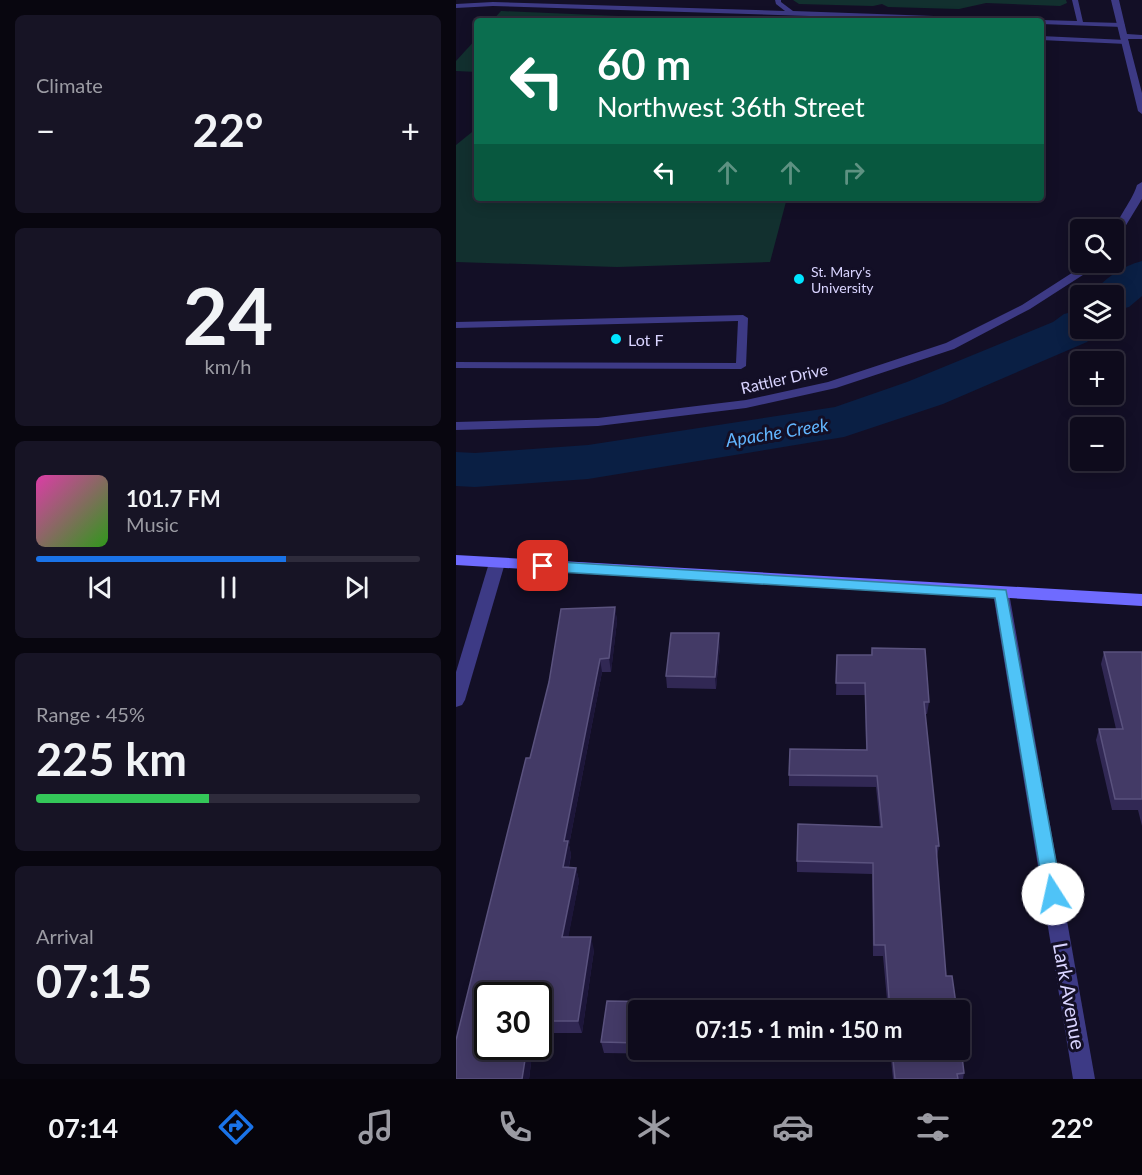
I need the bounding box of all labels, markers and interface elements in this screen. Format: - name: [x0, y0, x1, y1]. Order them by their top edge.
- text: 60 m: [597, 39, 691, 89]
- icon: left: [498, 42, 576, 120]
- text: Climate: [36, 73, 103, 97]
- text: Northwest 36th Street: [597, 90, 865, 123]
- text: 22°: [193, 103, 263, 157]
- text: −: [36, 110, 55, 150]
- text: +: [401, 110, 420, 150]
- icon: left: [648, 156, 681, 189]
- icon: ahead: [711, 156, 744, 189]
- icon: ahead: [774, 156, 807, 189]
- icon: right: [837, 156, 870, 189]
- map controls: [1070, 219, 1124, 471]
- button: search: [1070, 219, 1124, 273]
- place label: St. Mary's University: [811, 263, 874, 296]
- text: 24: [183, 268, 273, 362]
- marker: St. Mary's University: [792, 272, 806, 286]
- button: layers: [1070, 285, 1124, 339]
- place label: Lot F: [628, 330, 663, 349]
- marker: Lot F: [609, 332, 623, 346]
- button: +: [1070, 351, 1124, 405]
- text: km/h: [205, 354, 251, 378]
- street label: Rattler Drive: [739, 359, 829, 397]
- water label: Apache Creek: [723, 413, 830, 451]
- button: −: [1070, 417, 1124, 471]
- text: 101.7 FM: [126, 485, 221, 512]
- text: Music: [126, 512, 179, 536]
- pin: [517, 540, 568, 591]
- icon: arrive: [526, 549, 559, 582]
- icon: previous: [84, 571, 117, 604]
- icon: pause: [212, 571, 245, 604]
- icon: next: [340, 571, 373, 604]
- text: Range · 45%: [36, 702, 145, 726]
- text: 225 km: [36, 732, 187, 786]
- position arrow: [1021, 862, 1085, 926]
- text: Arrival: [36, 924, 94, 948]
- street label: Lark Avenue: [1049, 941, 1091, 1051]
- text: 07:15: [36, 954, 152, 1008]
- speed limit sign: 30: [474, 982, 552, 1060]
- text: 07:15 · 1 min · 150 m: [696, 1016, 902, 1043]
- icon: directions: [215, 1106, 257, 1148]
- icon: music: [355, 1106, 397, 1148]
- icon: phone: [494, 1106, 536, 1148]
- icon: climate: [633, 1106, 675, 1148]
- icon: car: [772, 1106, 814, 1148]
- icon: filters: [912, 1106, 954, 1148]
- text: 07:14: [49, 1111, 118, 1144]
- text: 22°: [1051, 1111, 1093, 1144]

